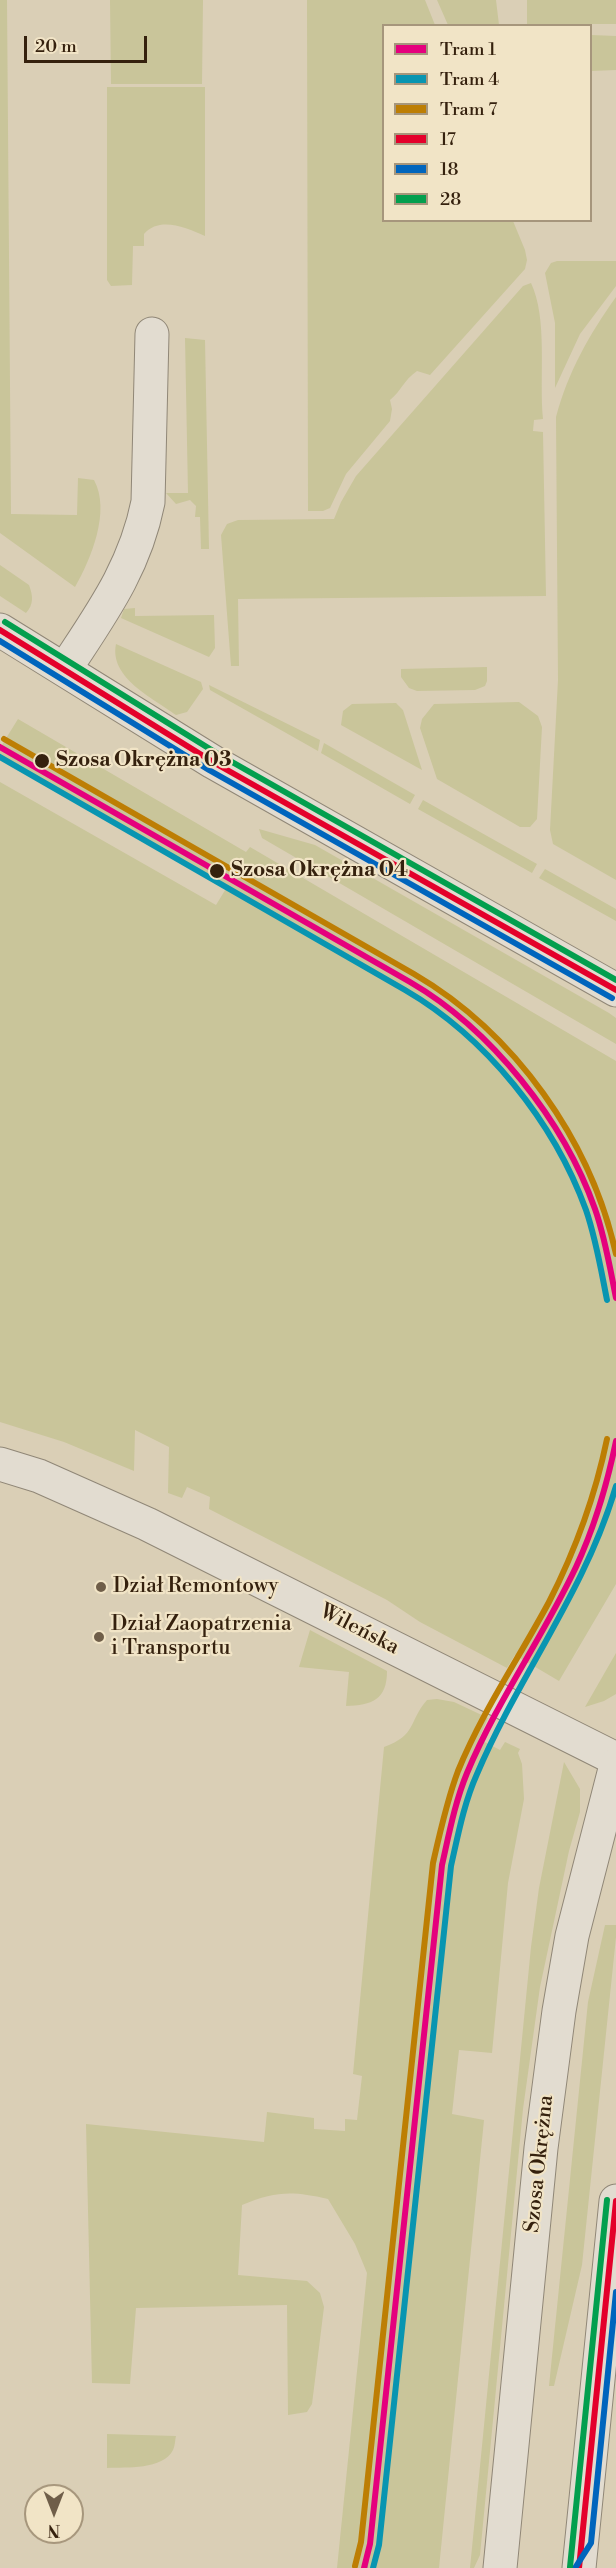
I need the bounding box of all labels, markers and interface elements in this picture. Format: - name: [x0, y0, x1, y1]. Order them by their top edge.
- scale bar: [27, 24, 150, 62]
- legend: [382, 24, 592, 222]
- text: 20 m: [35, 35, 77, 58]
- text: Tram 1: [440, 38, 496, 61]
- text: Tram 4: [440, 68, 499, 91]
- text: Tram 7: [440, 98, 497, 121]
- text: 17: [440, 128, 456, 151]
- text: 18: [440, 158, 458, 181]
- text: 28: [440, 188, 461, 211]
- place label: Szosa Okrężna 03: [56, 748, 232, 774]
- marker: Szosa Okrężna 03: [33, 752, 51, 770]
- place label: Szosa Okrężna 04: [231, 858, 408, 884]
- marker: Szosa Okrężna 04: [208, 862, 226, 880]
- place label: Dział Remontowy: [113, 1574, 278, 1600]
- marker: Dział Remontowy: [94, 1580, 108, 1594]
- street label: Wileńska: [315, 1599, 403, 1661]
- place label: Dział Zaopatrzenia i Transportu: [111, 1612, 292, 1662]
- marker: Dział Zaopatrzenia i Transportu: [92, 1630, 106, 1644]
- street label: Szosa Okrężna: [520, 2094, 560, 2234]
- north arrow: [24, 2484, 84, 2544]
- text: N: [48, 2520, 60, 2540]

